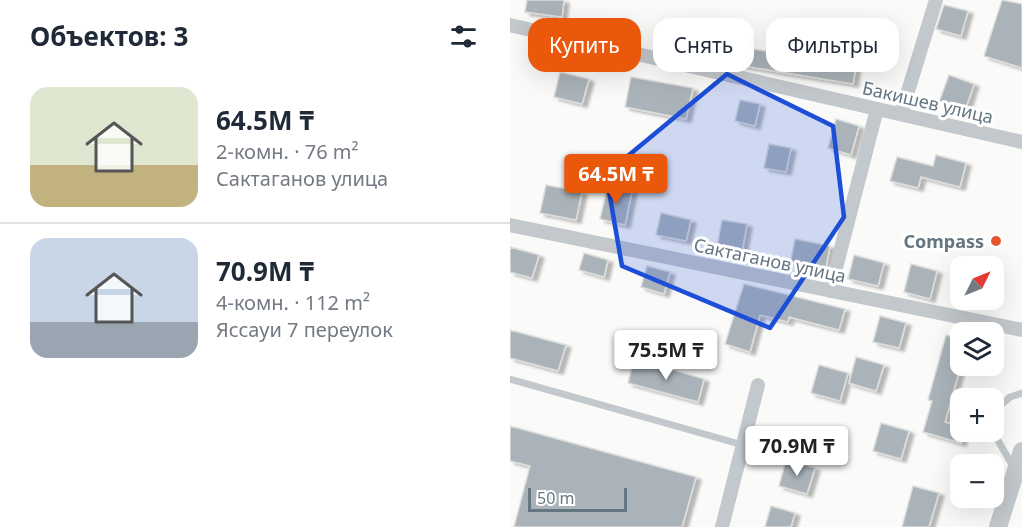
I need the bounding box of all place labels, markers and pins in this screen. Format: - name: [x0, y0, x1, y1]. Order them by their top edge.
- pin: 64.5M ₸: [561, 154, 671, 205]
- place label: Compass: [903, 229, 984, 253]
- marker: Compass: [989, 234, 1003, 248]
- pin: 75.5M ₸: [611, 330, 721, 381]
- pin: 70.9M ₸: [742, 426, 852, 477]

